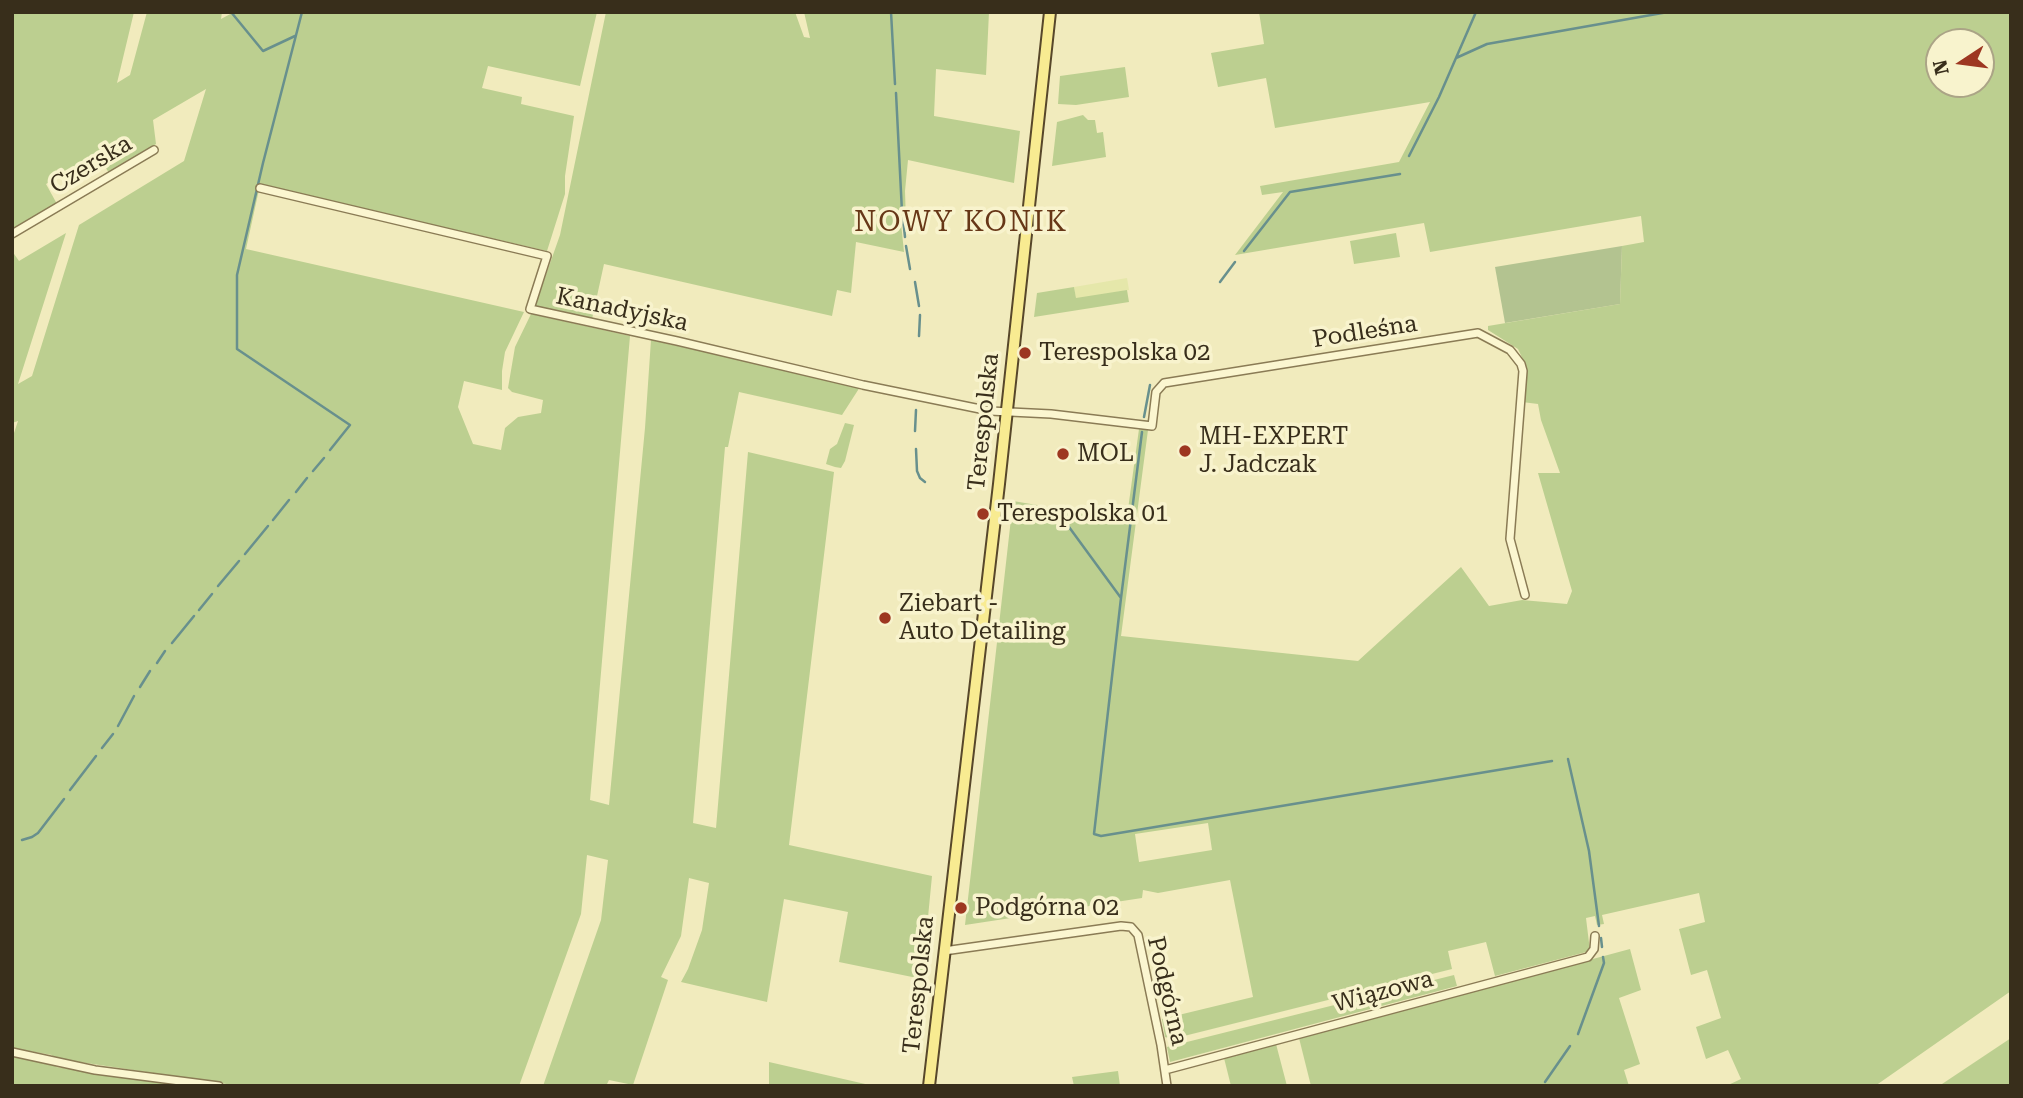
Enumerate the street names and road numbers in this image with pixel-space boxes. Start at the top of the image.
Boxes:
street label: Czerska [45,129,137,201]
street label: Kanadyjska [553,282,691,338]
street label: Podleśna [1311,310,1419,354]
street label: Terespolska [962,352,1006,492]
street label: Terespolska [897,915,941,1055]
street label: Podgórna [1140,934,1194,1048]
street label: Wiązowa [1330,965,1436,1019]

